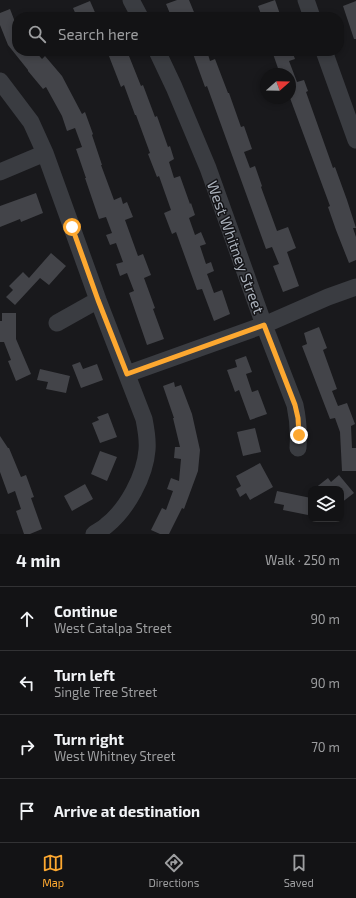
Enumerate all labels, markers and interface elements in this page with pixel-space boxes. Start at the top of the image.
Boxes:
search box [12,12,344,56]
icon: search [26,23,48,45]
text: Search here [58,25,139,43]
north arrow [260,68,296,104]
street label: West Whitney Street [204,178,269,316]
route start [63,218,81,236]
route end [290,426,308,444]
map controls [308,486,344,522]
button: layers [308,486,344,522]
text: 4 min [16,550,60,570]
text: Walk · 250 m [265,552,340,568]
text: Continue [54,602,117,620]
icon: ahead [16,608,38,630]
text: 90 m [310,611,340,627]
text: West Catalpa Street [54,620,172,636]
text: Turn left [54,666,115,684]
icon: left [16,672,38,694]
text: 90 m [310,675,340,691]
text: Single Tree Street [54,684,157,700]
text: Turn right [54,730,124,748]
icon: right [16,736,38,758]
text: 70 m [311,739,340,755]
text: West Whitney Street [54,748,176,764]
icon: arrive [16,800,38,822]
text: Arrive at destination [54,802,200,820]
tab: Map [42,852,64,889]
tab: Directions [149,852,199,889]
tab: Saved [284,852,314,889]

